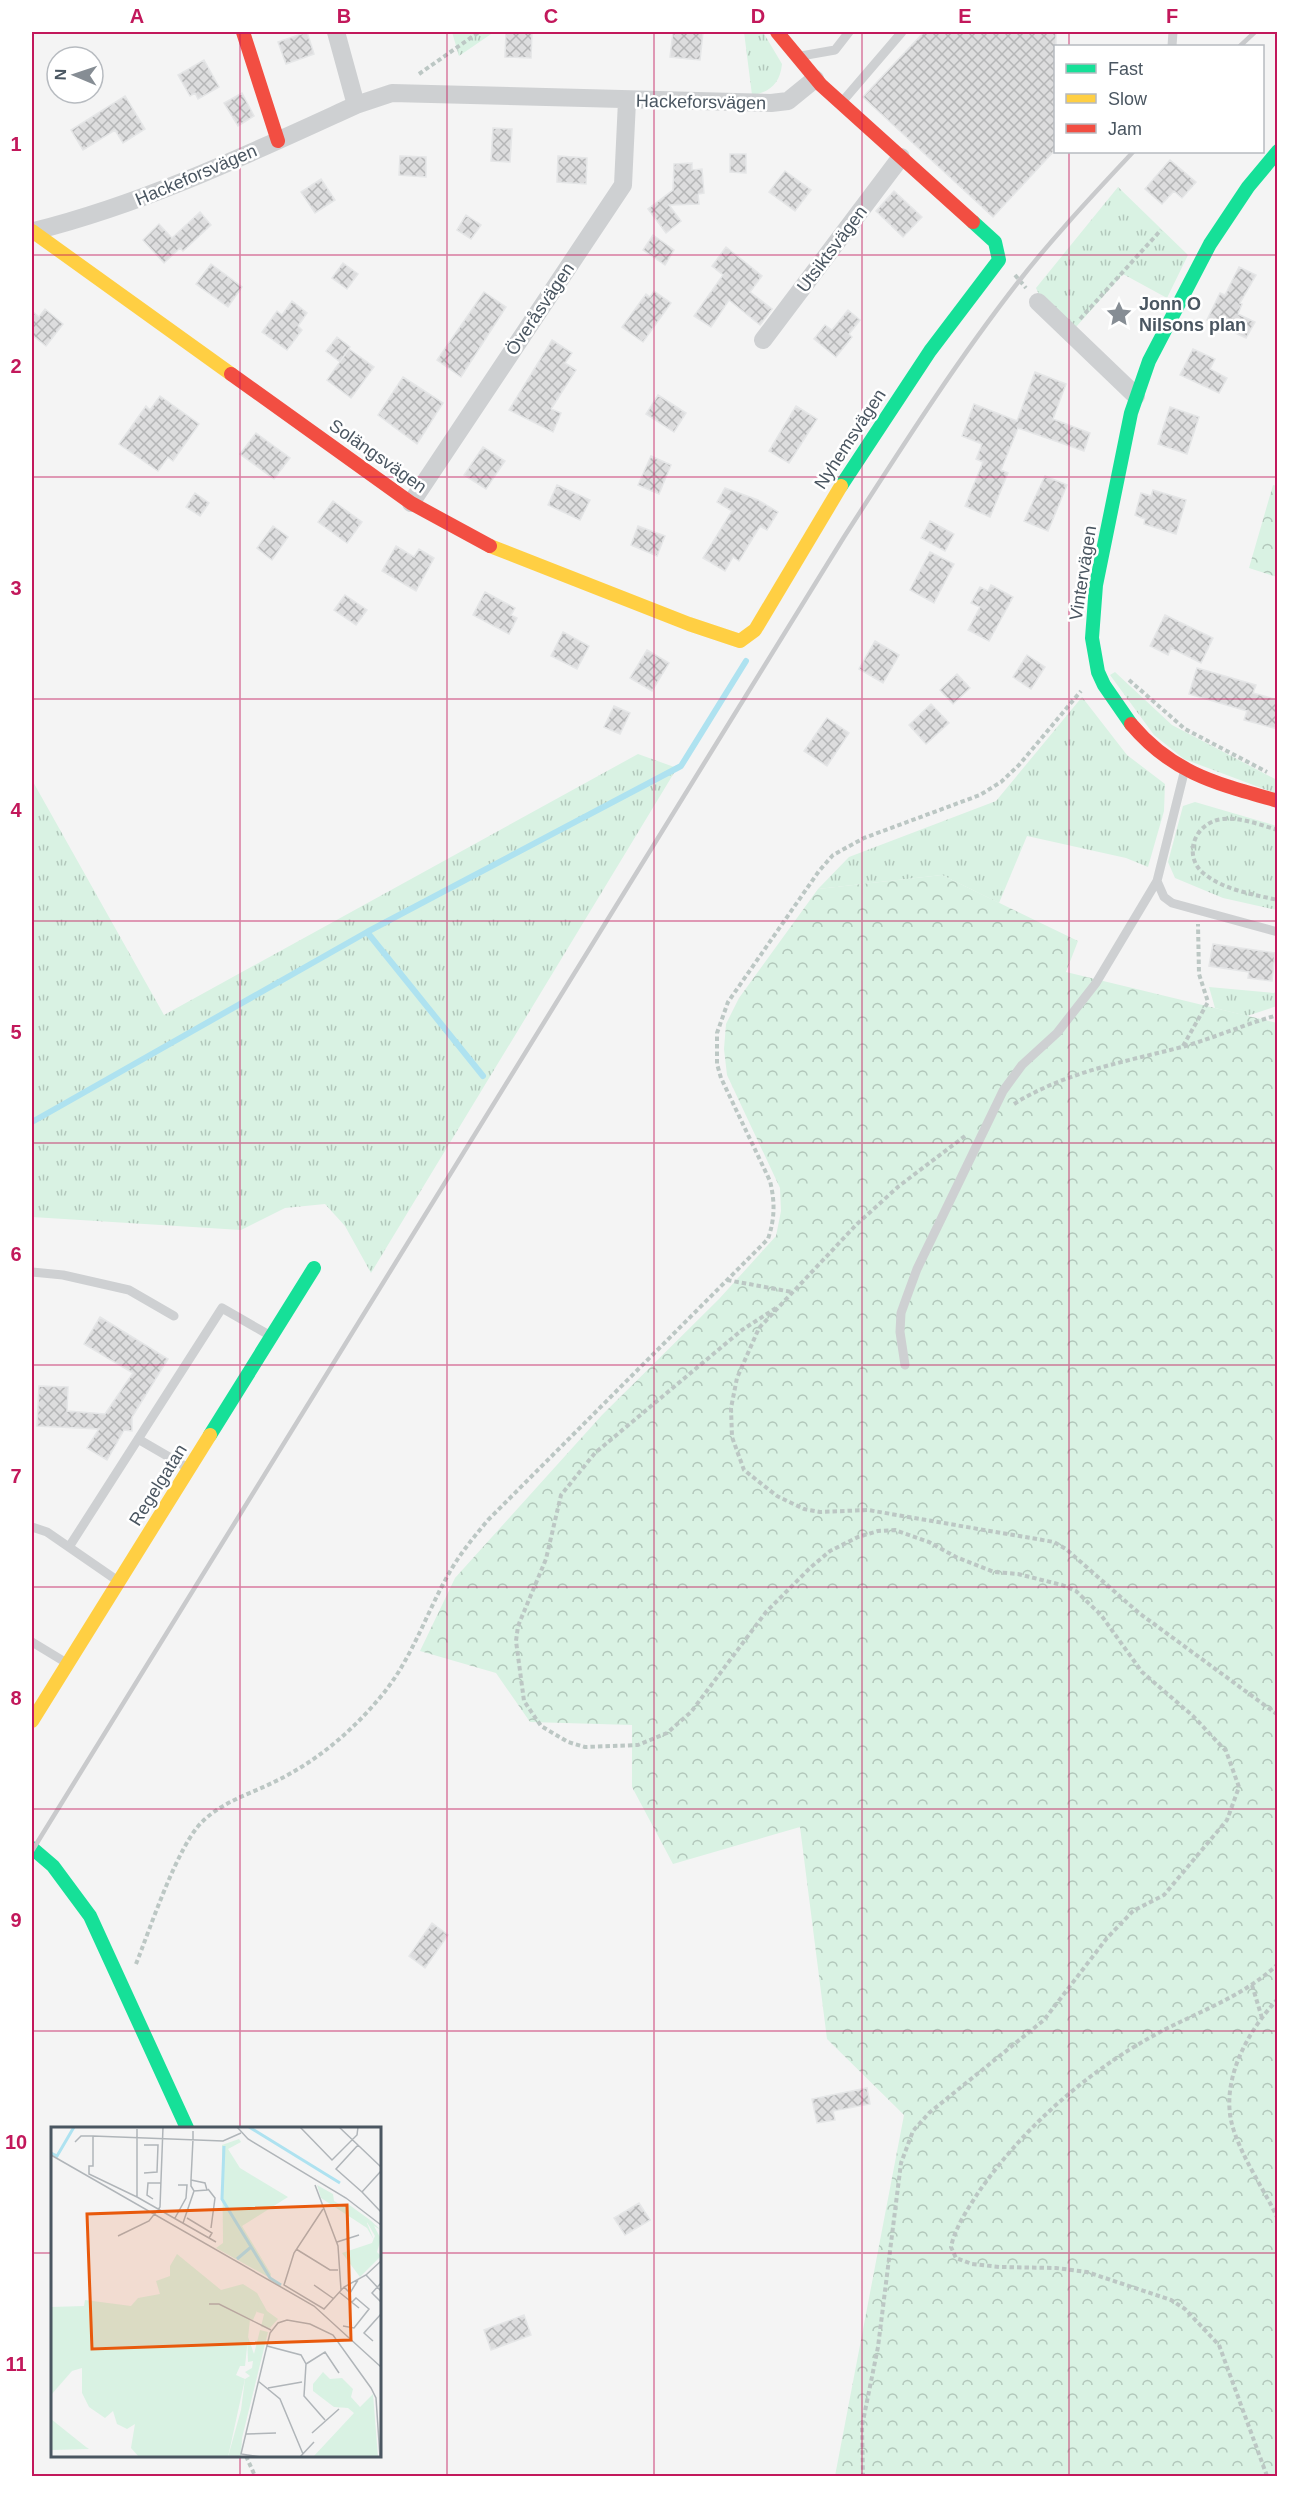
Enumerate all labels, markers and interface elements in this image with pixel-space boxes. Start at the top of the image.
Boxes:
text: A [130,5,144,27]
text: B [337,5,351,27]
text: C [544,5,558,27]
text: D [751,5,765,27]
text: E [958,5,972,27]
text: F [1166,5,1178,27]
north arrow [45,45,105,105]
legend [1054,45,1264,153]
text: Fast [1108,59,1143,79]
text: N [52,68,69,81]
text: Slow [1108,89,1148,109]
street label: Hackeforsvägen [636,91,766,113]
text: Jam [1108,119,1142,139]
text: 1 [10,133,22,155]
street label: Hackeforsvägen [132,140,260,210]
street label: Utsiktsvägen [793,202,871,296]
street label: Överåsvägen [502,259,578,359]
place label: Jonn O Nilsons plan [1139,294,1246,335]
place icon: Jonn O Nilsons plan [1104,299,1134,329]
text: 2 [10,355,22,377]
street label: Nyhemsvägen [810,385,890,493]
street label: Solängsvägen [326,415,430,497]
street label: Vintervägen [1066,524,1100,622]
text: 3 [10,577,22,599]
text: 4 [10,799,22,821]
text: 5 [10,1021,22,1043]
text: 6 [10,1243,22,1265]
street label: Regelgatan [125,1441,191,1529]
text: 7 [10,1465,22,1487]
text: 8 [10,1687,22,1709]
text: 9 [10,1909,22,1931]
inset map [51,2127,381,2457]
text: 10 [5,2131,27,2153]
text: 11 [5,2353,27,2375]

